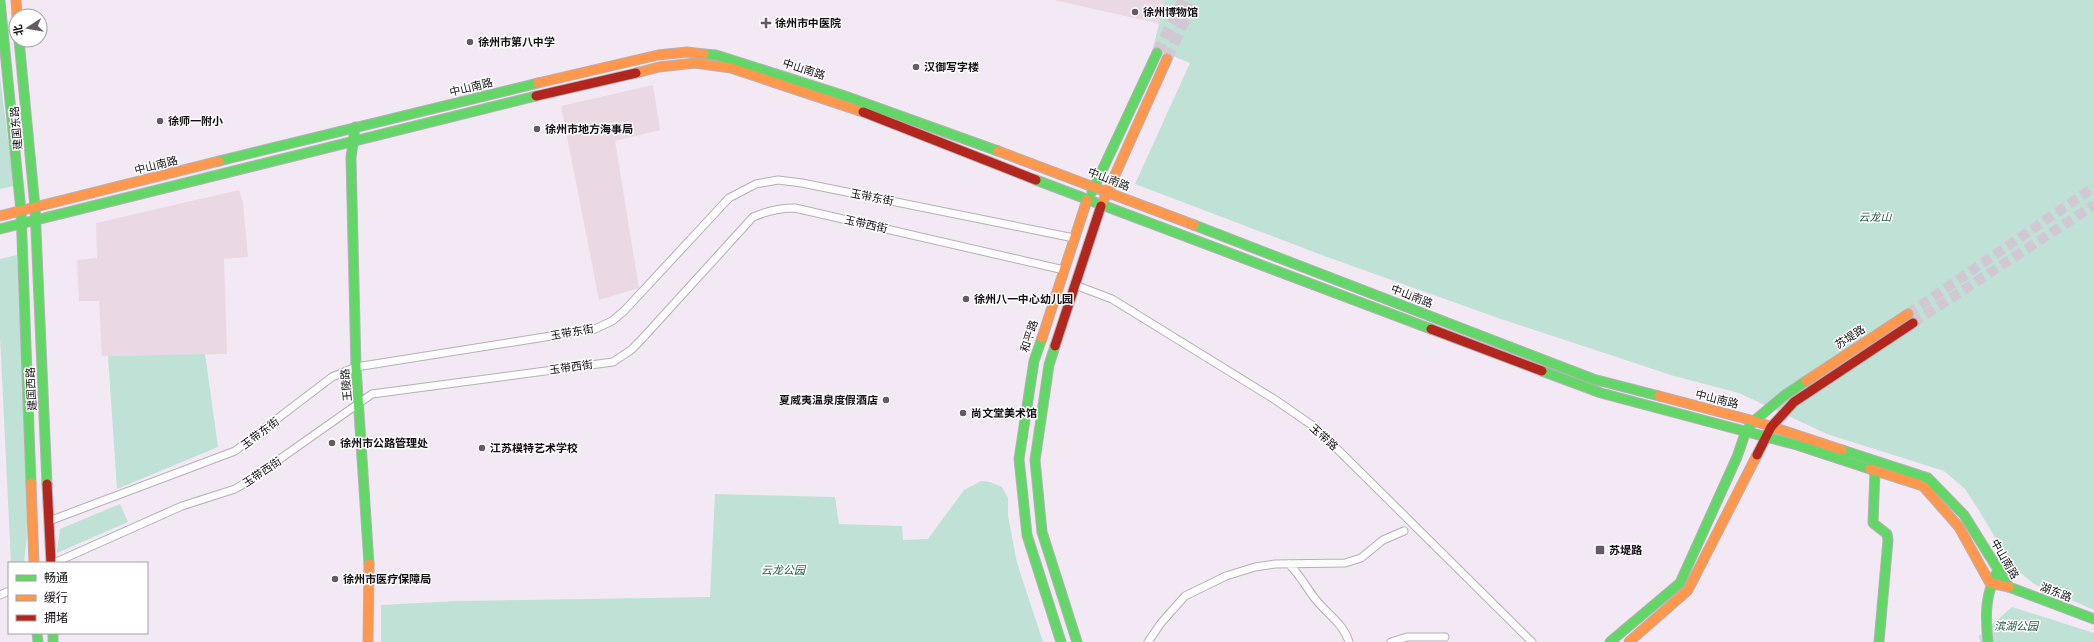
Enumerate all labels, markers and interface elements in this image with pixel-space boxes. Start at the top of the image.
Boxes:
place label: 徐州博物馆 [1143,5,1198,19]
marker: 徐州博物馆 [1130,7,1140,17]
north arrow [8,8,48,48]
place label: 徐州市中医院 [775,16,841,30]
marker: 徐州市中医院 [760,17,772,29]
text: 北 [10,23,26,37]
place label: 徐州市第八中学 [478,35,555,49]
marker: 徐州市第八中学 [465,37,475,47]
street label: 中山南路 [781,56,827,82]
place label: 汉御写字楼 [924,60,979,74]
marker: 汉御写字楼 [911,62,921,72]
street label: 中山南路 [448,75,494,99]
street label: 建国东路 [7,105,25,151]
place label: 徐师一附小 [168,114,223,128]
marker: 徐师一附小 [155,116,165,126]
place label: 徐州市地方海事局 [545,122,633,136]
marker: 徐州市地方海事局 [532,124,542,134]
street label: 中山南路 [133,153,179,177]
street label: 中山南路 [1086,165,1132,193]
street label: 玉带东街 [849,186,895,208]
park label: 云龙山 [1859,210,1892,224]
street label: 玉带西街 [843,212,889,236]
street label: 中山南路 [1389,282,1435,310]
place label: 徐州八一中心幼儿园 [974,292,1073,306]
marker: 徐州八一中心幼儿园 [961,294,971,304]
street label: 和平路 [1017,318,1041,354]
street label: 玉带东街 [549,321,595,343]
street label: 苏堤路 [1832,322,1868,352]
street label: 玉带西街 [548,357,594,377]
street label: 建国西路 [23,367,39,411]
street label: 王陵路 [338,368,354,402]
street label: 中山南路 [1694,387,1740,411]
place label: 夏威夷温泉度假酒店 [779,393,878,407]
marker: 夏威夷温泉度假酒店 [881,395,891,405]
place label: 尚文堂美术馆 [971,406,1037,420]
marker: 尚文堂美术馆 [958,408,968,418]
street label: 玉带东街 [238,414,282,452]
street label: 玉带路 [1307,421,1341,453]
place label: 徐州市公路管理处 [340,436,428,450]
marker: 徐州市公路管理处 [327,438,337,448]
place label: 江苏模特艺术学校 [490,441,578,455]
marker: 江苏模特艺术学校 [477,443,487,453]
street label: 玉带西街 [240,454,284,490]
street label: 中山南路 [1988,536,2022,582]
place label: 苏堤路 [1609,543,1643,557]
marker: 苏堤路 [1594,544,1606,556]
legend [8,562,148,634]
park label: 云龙公园 [761,563,807,577]
text: 畅通 [44,570,68,585]
place label: 徐州市医疗保障局 [343,572,431,586]
marker: 徐州市医疗保障局 [330,574,340,584]
street label: 湖东路 [2038,580,2074,604]
text: 缓行 [44,590,68,605]
text: 拥堵 [44,610,68,625]
park label: 滨湖公园 [1994,619,2040,633]

